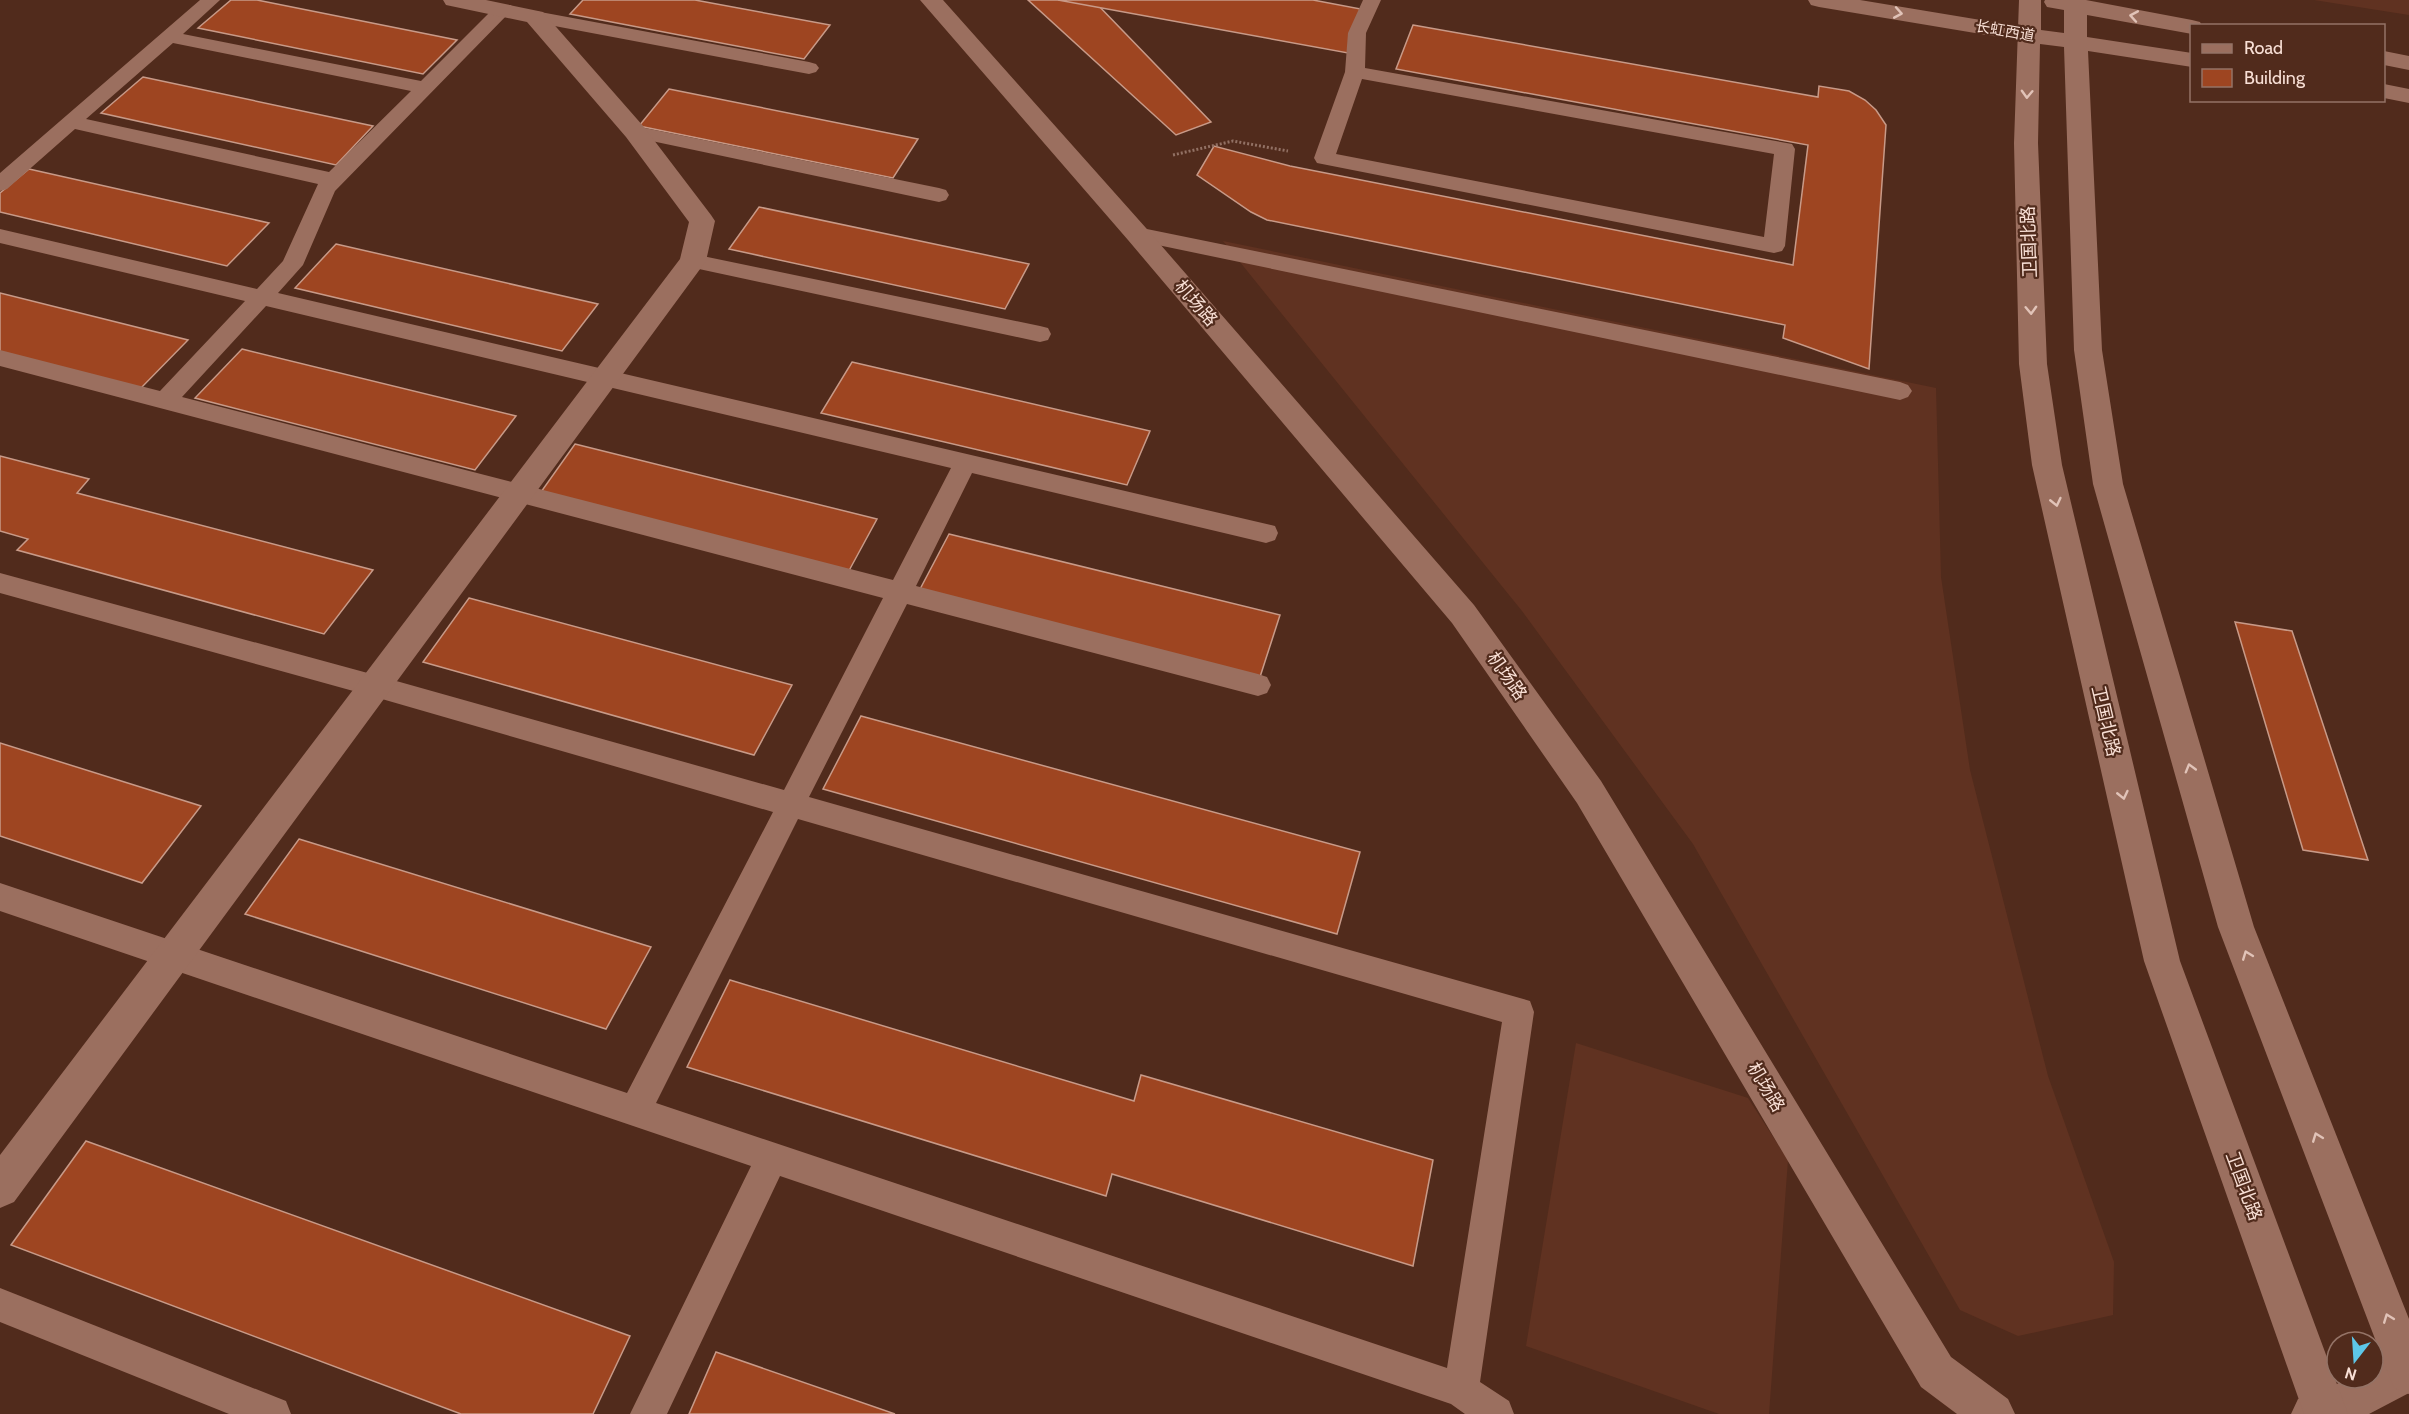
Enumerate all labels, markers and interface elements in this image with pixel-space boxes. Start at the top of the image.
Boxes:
one-way arrow [1892,6,1902,19]
one-way arrow [2129,10,2139,23]
street label: 长虹西道 [1974,17,2036,45]
legend [2190,24,2385,102]
text: Road [2244,37,2283,59]
text: Building [2244,67,2306,89]
one-way arrow [2021,89,2033,98]
street label: 卫国北路 [2017,206,2041,278]
street label: 机场路 [1170,275,1222,331]
one-way arrow [2025,305,2037,314]
one-way arrow [2048,497,2061,507]
street label: 机场路 [1483,648,1531,704]
street label: 卫国北路 [2087,683,2125,759]
one-way arrow [2185,763,2198,773]
one-way arrow [2116,790,2129,800]
one-way arrow [2242,950,2254,961]
street label: 机场路 [1743,1058,1789,1116]
one-way arrow [2312,1132,2325,1142]
street label: 卫国北路 [2221,1148,2267,1224]
one-way arrow [2382,1314,2395,1324]
north arrow [2325,1330,2385,1390]
text: N [2343,1363,2359,1385]

